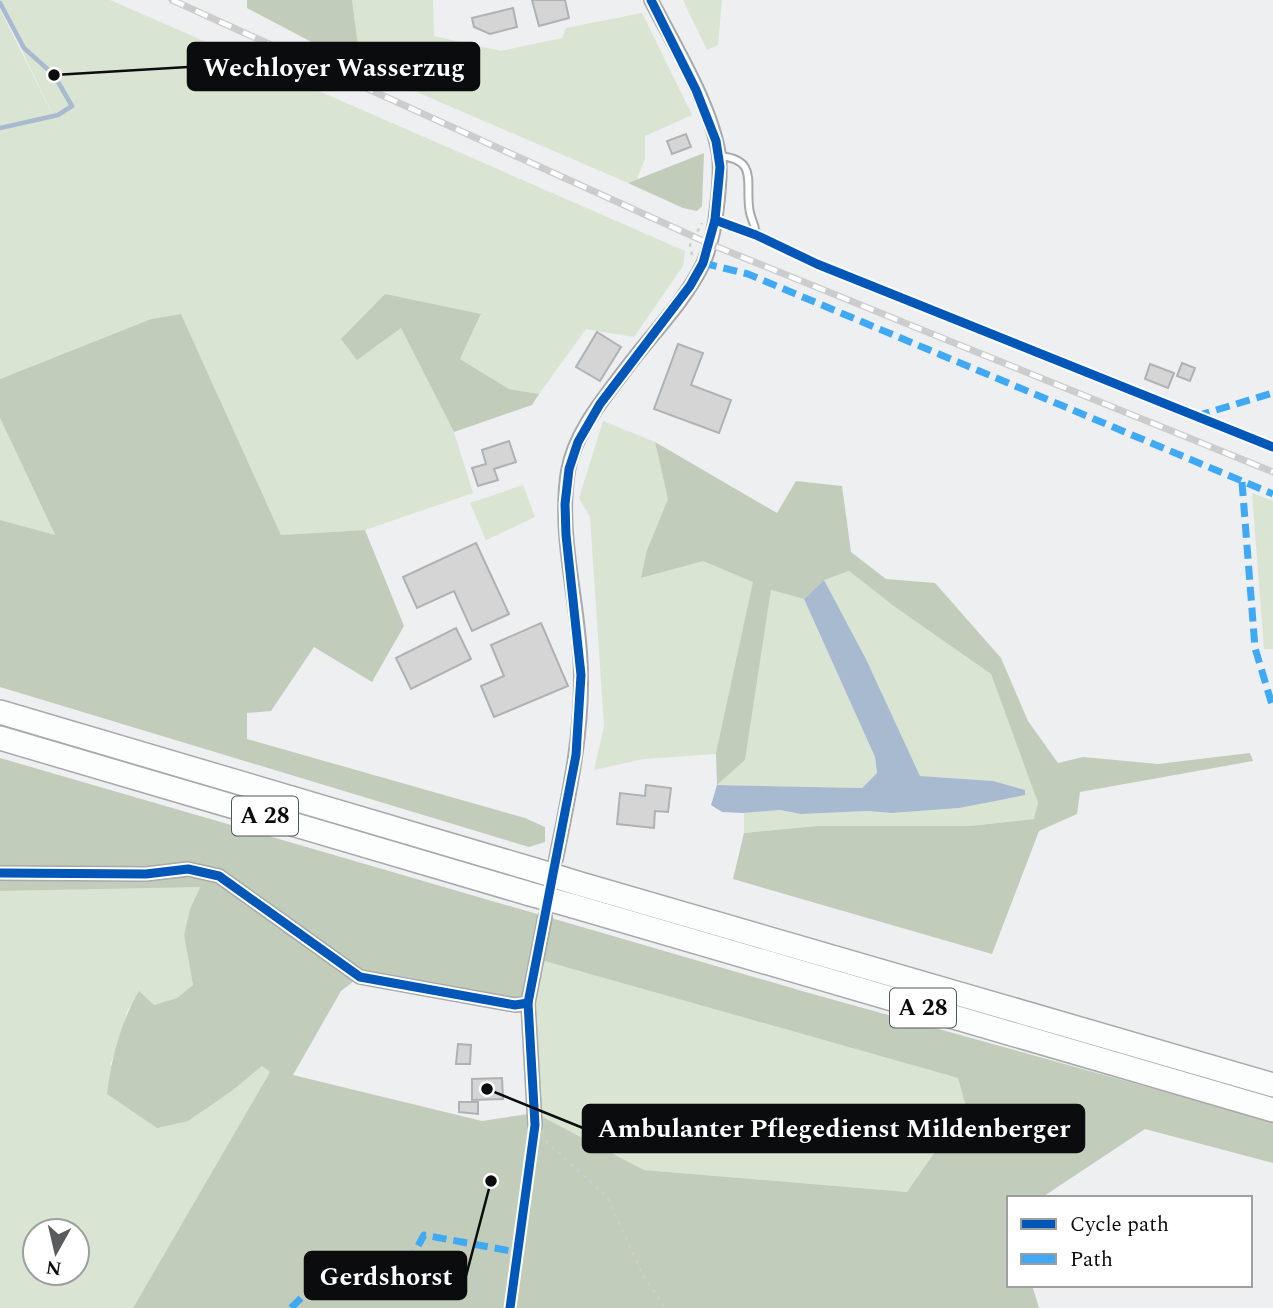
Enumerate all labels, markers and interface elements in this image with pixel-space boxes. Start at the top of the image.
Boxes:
callout: Wechloyer Wasserzug [188,43,479,90]
text: Wechloyer Wasserzug [203,48,465,88]
road number: A 28 [232,796,298,836]
road number: A 28 [890,988,956,1028]
callout: Ambulanter Pflegedienst Mildenberger [583,1105,1084,1152]
text: Ambulanter Pflegedienst Mildenberger [598,1109,1071,1149]
legend [1007,1196,1252,1287]
text: Cycle path [1070,1209,1169,1241]
north arrow [21,1217,91,1287]
text: Path [1070,1244,1113,1276]
text: N [44,1252,64,1283]
callout: Gerdshorst [305,1252,466,1299]
text: Gerdshorst [319,1257,453,1297]

